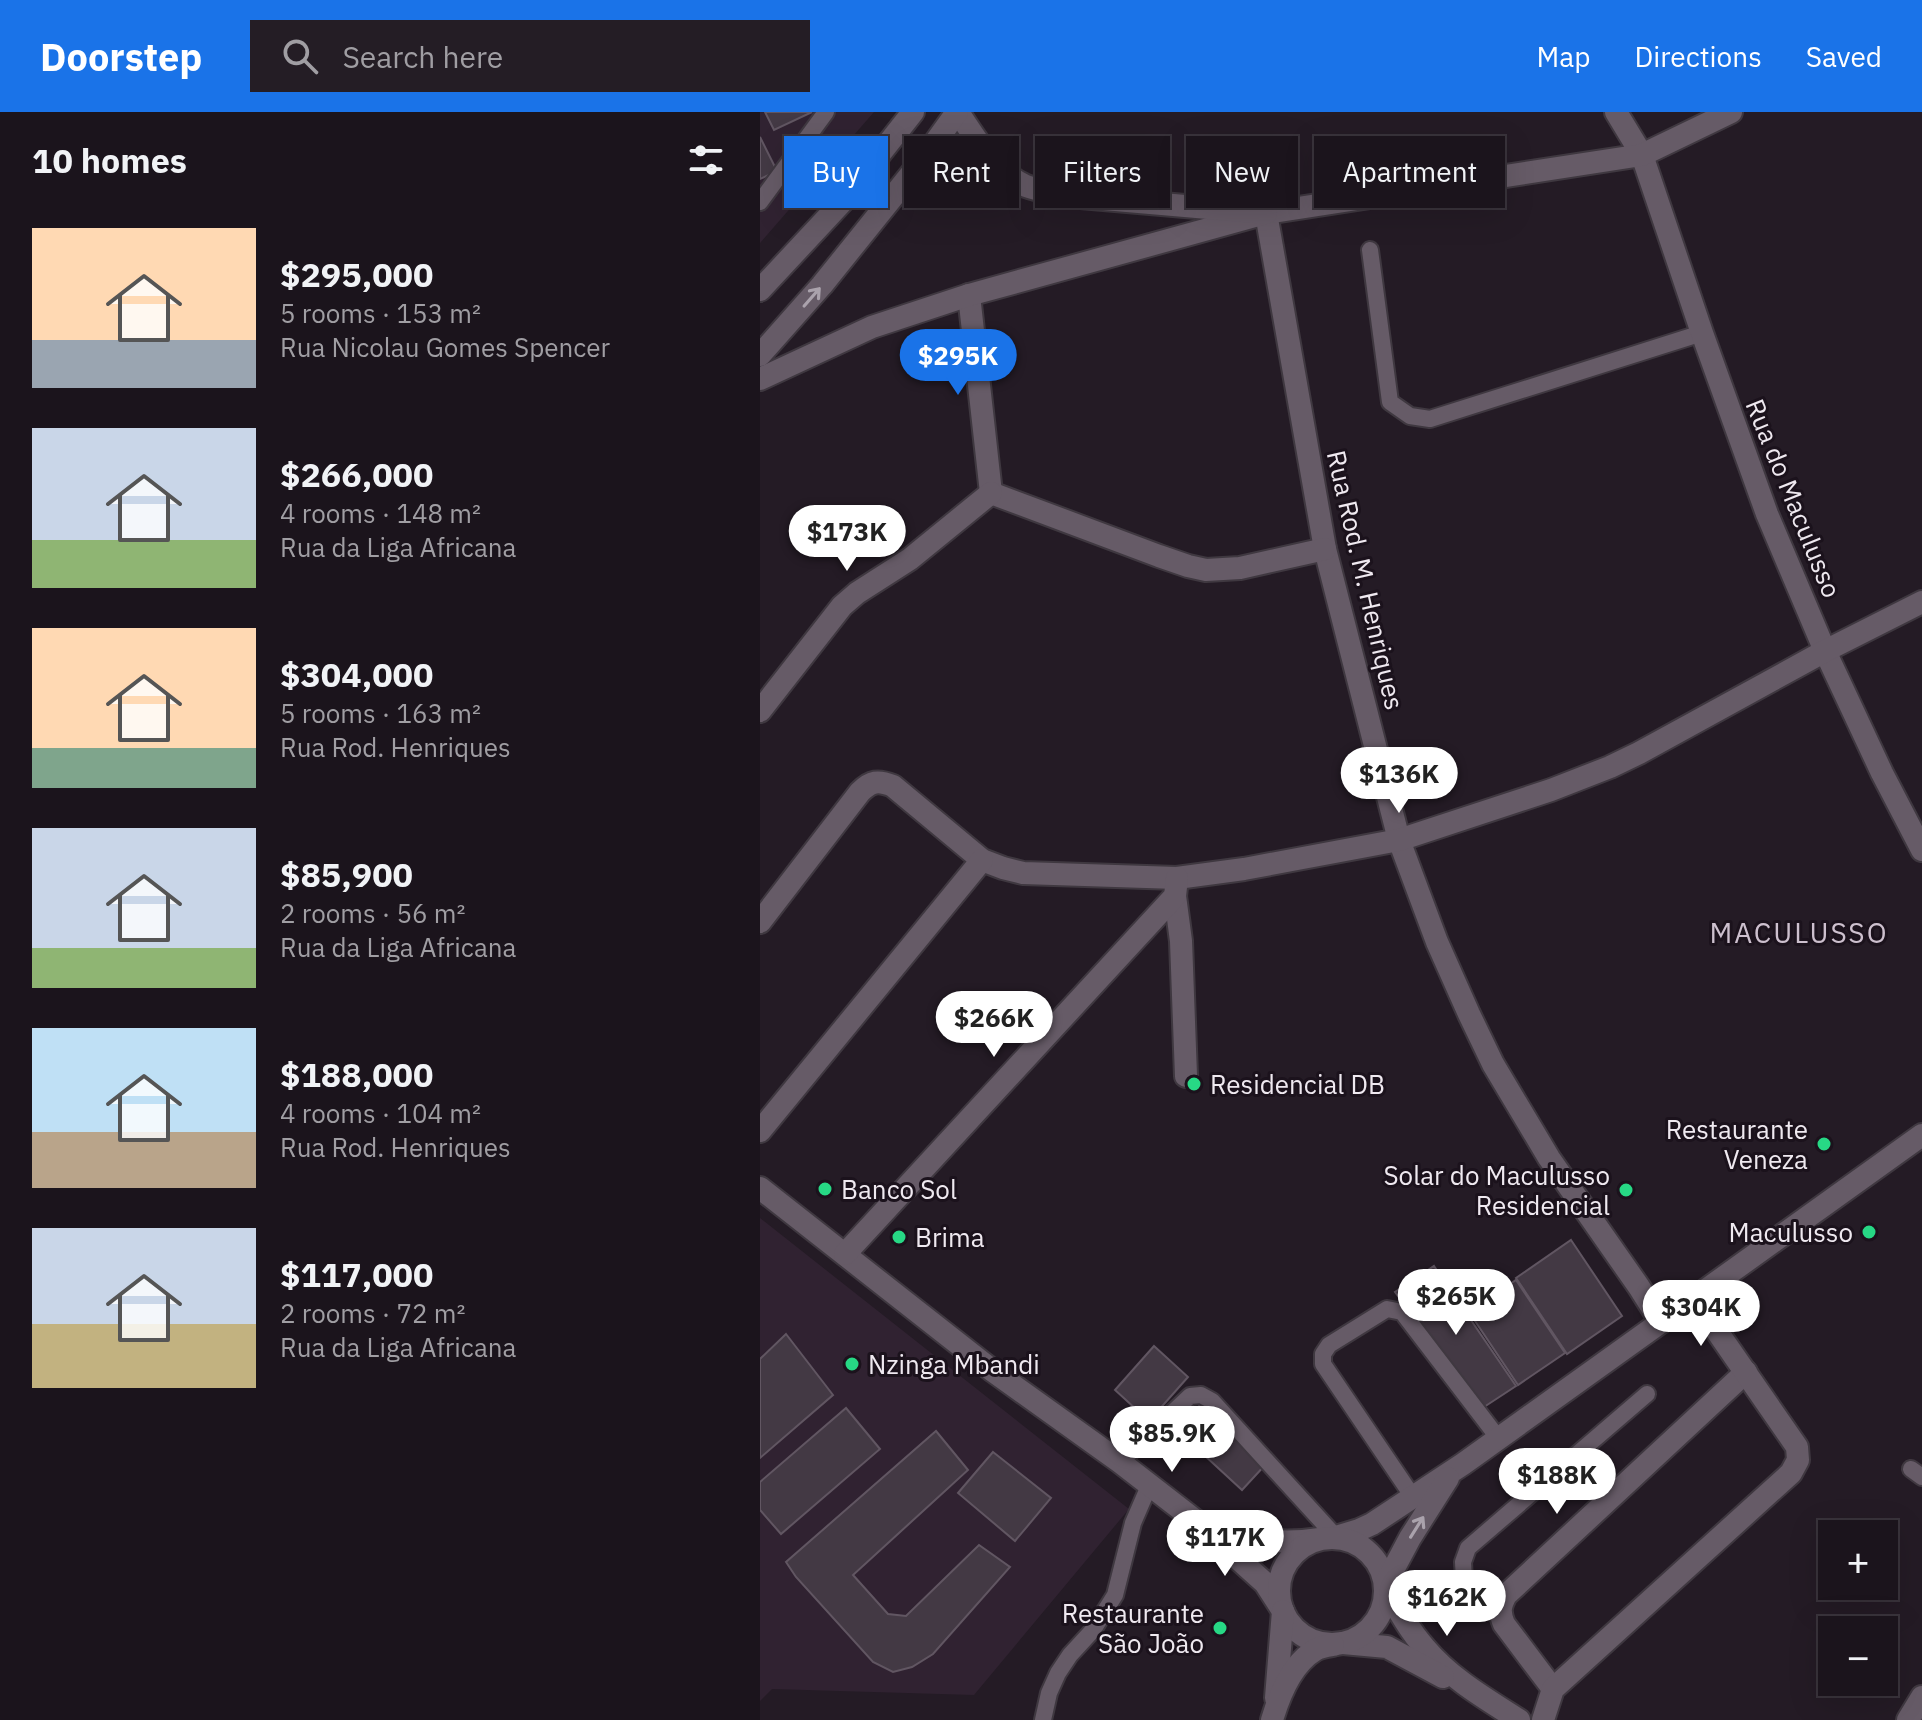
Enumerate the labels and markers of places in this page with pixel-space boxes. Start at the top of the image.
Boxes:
pin: $295K [902,329,1014,397]
pin: $173K [791,505,903,573]
pin: $136K [1343,747,1455,815]
pin: $266K [938,991,1050,1059]
place label: Residencial DB [1210,1067,1385,1101]
marker: Residencial DB [1185,1075,1203,1093]
place label: Restaurante Veneza [1666,1112,1808,1176]
marker: Restaurante Veneza [1815,1135,1833,1153]
place label: Solar do Maculusso Residencial [1384,1158,1610,1222]
place label: Banco Sol [841,1172,957,1206]
marker: Banco Sol [816,1180,834,1198]
marker: Solar do Maculusso Residencial [1617,1181,1635,1199]
place label: Maculusso [1729,1215,1853,1249]
place label: Brima [915,1220,985,1254]
marker: Maculusso [1860,1223,1878,1241]
marker: Brima [890,1228,908,1246]
pin: $265K [1400,1269,1512,1337]
pin: $304K [1645,1280,1757,1348]
place label: Nzinga Mbandi [868,1347,1040,1381]
marker: Nzinga Mbandi [843,1355,861,1373]
pin: $85.9K [1107,1406,1237,1474]
pin: $188K [1501,1448,1613,1516]
pin: $117K [1169,1510,1281,1578]
pin: $162K [1391,1570,1503,1638]
place label: Restaurante São João [1062,1596,1204,1660]
marker: Restaurante São João [1211,1619,1229,1637]

